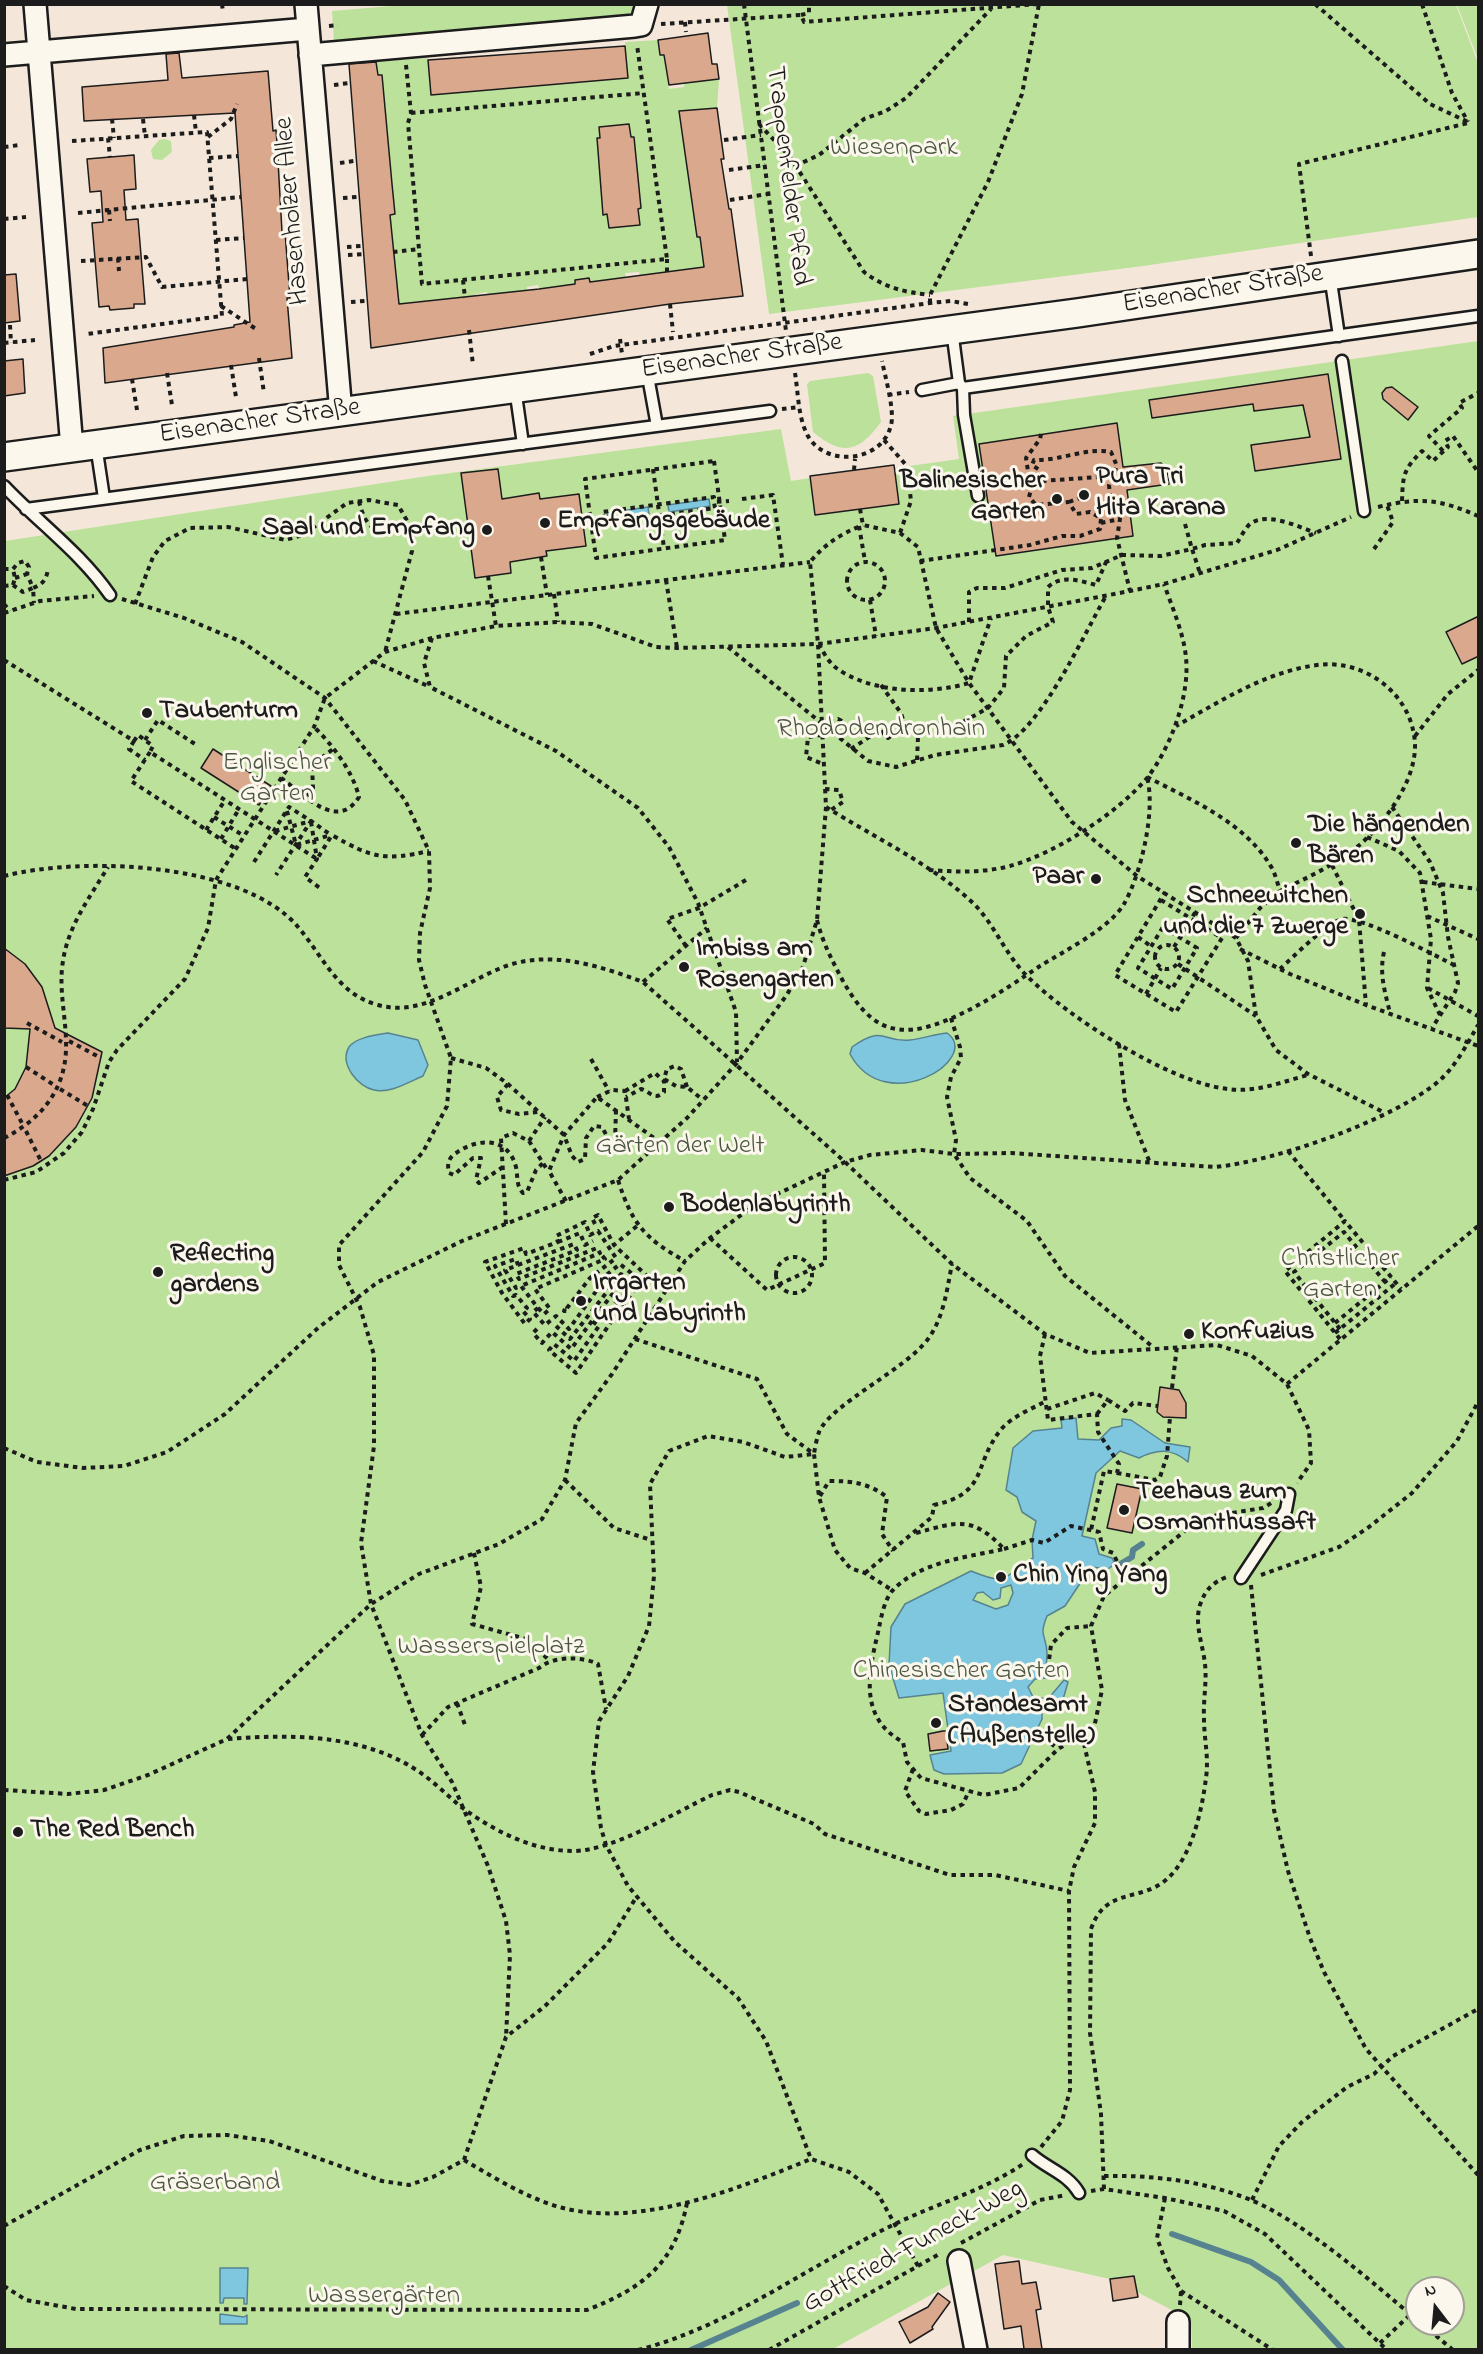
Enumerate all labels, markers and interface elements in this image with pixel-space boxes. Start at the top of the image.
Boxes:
street label: Trappenfelder Pfad [756,64,816,288]
street label: Hasenholzer Allee [270,116,318,306]
park label: Wiesenpark [830,134,958,166]
street label: Eisenacher Straße [1120,259,1326,323]
street label: Eisenacher Straße [639,328,845,388]
street label: Eisenacher Straße [157,393,363,453]
place label: Pura Tri Hita Karana [1096,463,1225,526]
place label: Balinesischer Garten [900,467,1045,530]
marker: Pura Tri Hita Karana [1077,488,1091,502]
marker: Balinesischer Garten [1050,492,1064,506]
place label: Empfangsgebäude [557,507,770,539]
place label: Saal und Empfang [262,514,475,546]
marker: Empfangsgebäude [538,516,552,530]
marker: Saal und Empfang [480,523,494,537]
place label: Taubenturm [159,697,298,729]
marker: Taubenturm [140,706,154,720]
park label: Rhododendronhain [777,715,985,747]
park label: Englischer Garten [222,749,332,812]
place label: Die hängenden Bären [1308,811,1469,874]
marker: Die hängenden Bären [1289,836,1303,850]
place label: Paar [1032,863,1084,895]
marker: Paar [1089,872,1103,886]
place label: Schneewitchen und die 7 Zwerge [1163,882,1348,945]
marker: Schneewitchen und die 7 Zwerge [1353,907,1367,921]
place label: Imbiss am Rosengarten [696,935,834,998]
marker: Imbiss am Rosengarten [677,960,691,974]
park label: Gärten der Welt [595,1132,765,1164]
place label: Bodenlabyrinth [681,1191,851,1223]
marker: Bodenlabyrinth [662,1200,676,1214]
place label: Reflecting gardens [170,1240,274,1303]
park label: Christlicher Garten [1281,1245,1399,1308]
marker: Reflecting gardens [151,1265,165,1279]
place label: Irrgarten und Labyrinth [593,1269,746,1332]
marker: Irrgarten und Labyrinth [574,1294,588,1308]
place label: Konfuzius [1201,1318,1315,1350]
marker: Konfuzius [1182,1327,1196,1341]
place label: Teehaus zum Osmanthussaft [1136,1478,1316,1541]
marker: Teehaus zum Osmanthussaft [1117,1503,1131,1517]
place label: Chin Ying Yang [1013,1561,1167,1593]
marker: Chin Ying Yang [994,1570,1008,1584]
park label: Wasserspielplatz [398,1633,584,1665]
park label: Chinesischer Garten [853,1657,1069,1689]
place label: Standesamt (Außenstelle) [948,1691,1095,1754]
marker: Standesamt (Außenstelle) [929,1716,943,1730]
place label: The Red Bench [30,1816,194,1848]
marker: The Red Bench [11,1825,25,1839]
park label: Gräserband [150,2169,280,2201]
street label: Gottfried-Funeck-Weg [798,2174,1030,2322]
north arrow [1405,2276,1465,2336]
text: N [1422,2278,1439,2304]
park label: Wassergärten [308,2282,460,2314]

